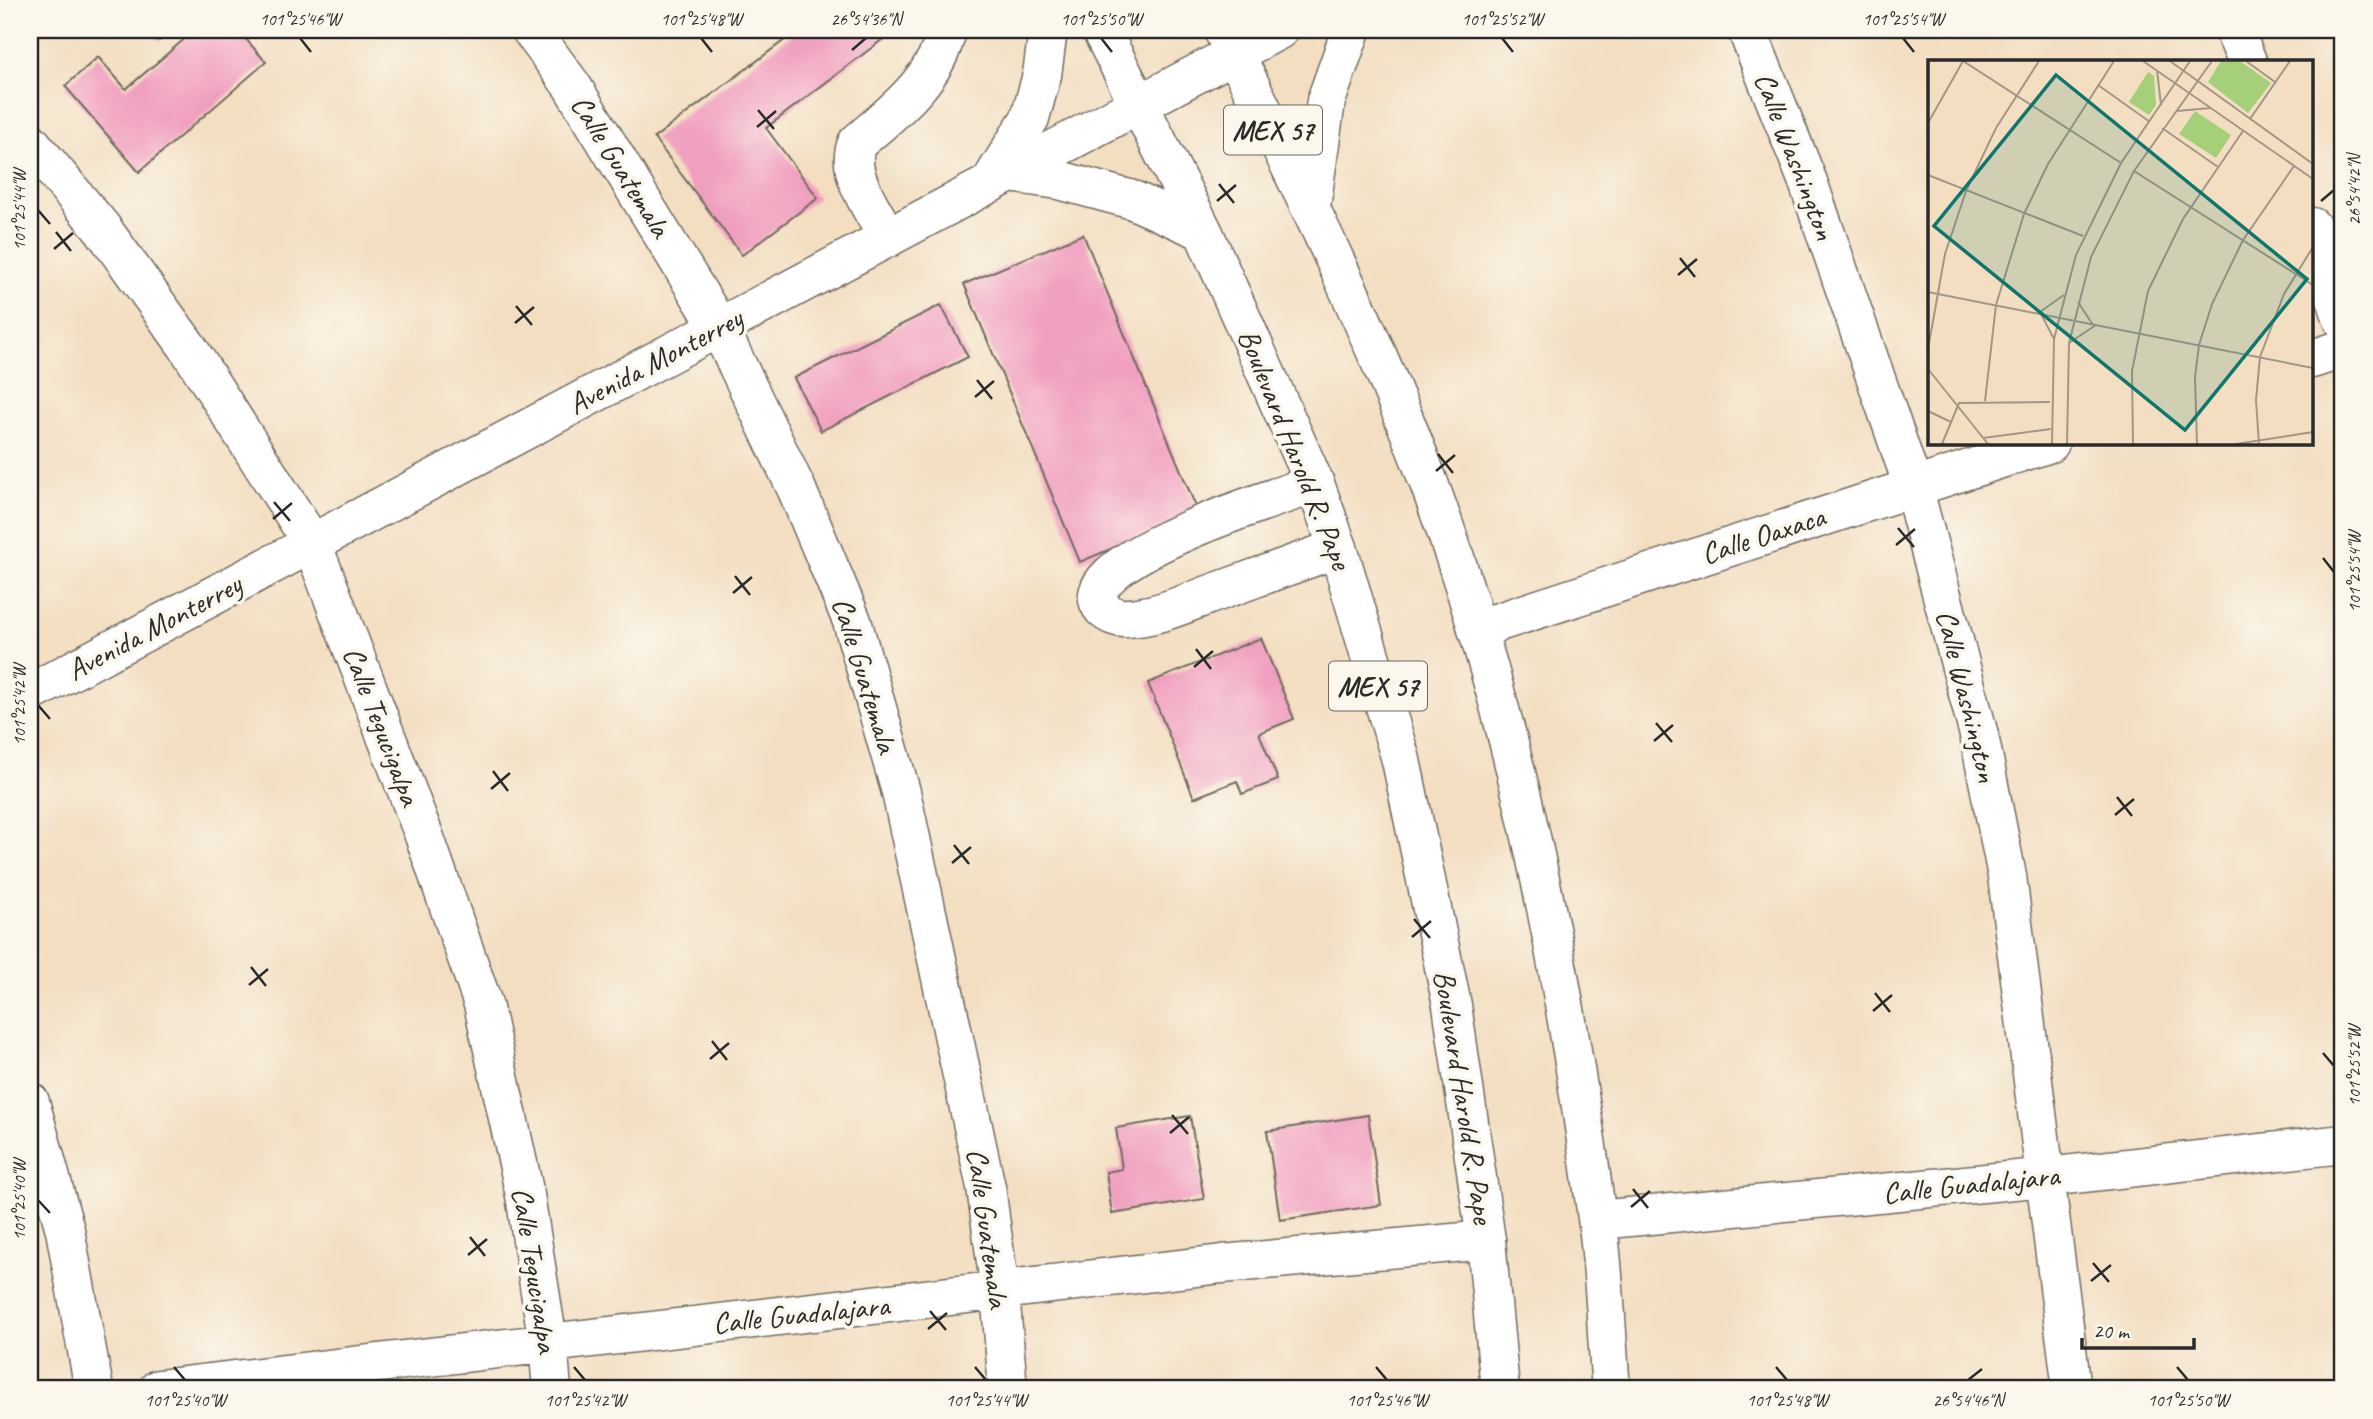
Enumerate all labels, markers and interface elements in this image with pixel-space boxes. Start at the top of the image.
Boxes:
text: 101°25'46"W [259,8,344,30]
text: 101°25'48"W [660,8,745,30]
text: 26°54'36"N [831,8,905,30]
text: 101°25'50"W [1060,8,1145,30]
text: 101°25'52"W [1461,8,1546,30]
text: 101°25'54"W [1862,8,1947,30]
inset map [1928,60,2314,444]
street label: Calle Washington [1746,67,1844,246]
street label: Calle Guatemala [562,88,681,246]
road number: MEX 57 [1224,106,1322,154]
text: 26°54'42"N [2343,151,2365,225]
text: 101°25'44"W [8,166,30,251]
street label: Avenida Monterrey [561,298,750,423]
street label: Boulevard Harold R. Pape [1229,323,1361,577]
street label: Calle Oaxaca [1696,497,1831,573]
text: 101°25'54"W [2343,528,2365,613]
street label: Avenida Monterrey [60,564,249,689]
street label: Calle Guatemala [823,593,907,759]
street label: Calle Washington [1927,606,2007,787]
street label: Calle Tegucigalpa [334,641,430,812]
text: 101°25'42"W [8,661,30,746]
road number: MEX 57 [1329,662,1427,710]
street label: Boulevard Harold R. Pape [1425,968,1503,1228]
text: 101°25'52"W [2343,1022,2365,1107]
street label: Calle Guatemala [958,1146,1018,1312]
text: 101°25'40"W [8,1156,30,1241]
street label: Calle Guadalajara [1881,1156,2063,1212]
street label: Calle Tegucigalpa [503,1185,567,1357]
street label: Calle Guadalajara [711,1286,893,1342]
scale bar [2082,1307,2194,1351]
text: 20 m [2093,1318,2131,1344]
text: 101°25'40"W [144,1389,229,1411]
text: 101°25'42"W [544,1389,629,1411]
text: 101°25'44"W [945,1389,1030,1411]
text: 101°25'46"W [1346,1389,1431,1411]
text: 101°25'48"W [1746,1389,1831,1411]
text: 26°54'46"N [1933,1389,2007,1411]
text: 101°25'50"W [2147,1389,2232,1411]

